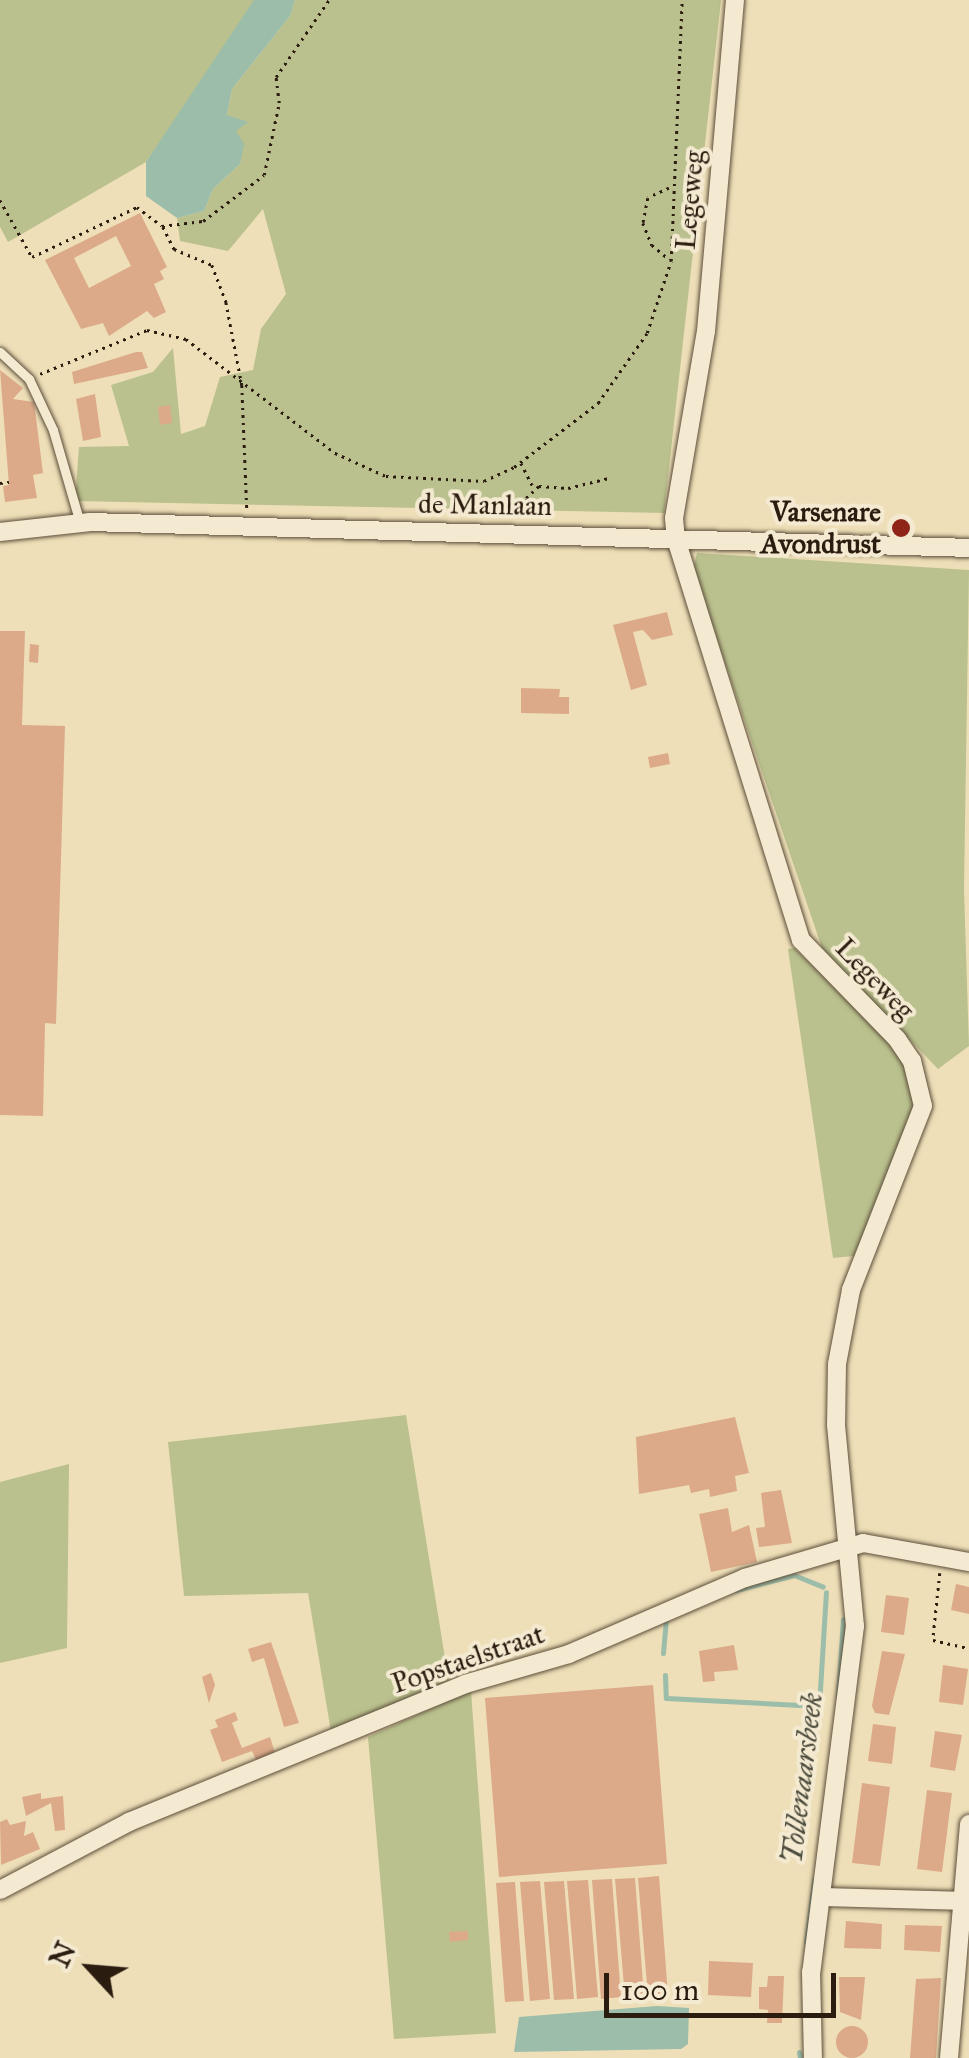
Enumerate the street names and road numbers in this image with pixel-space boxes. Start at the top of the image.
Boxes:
street label: Legeweg [669,149,711,251]
street label: de Manlaan [418,487,552,523]
street label: Legeweg [828,931,922,1027]
street label: Popstaelstraat [387,1617,549,1701]

